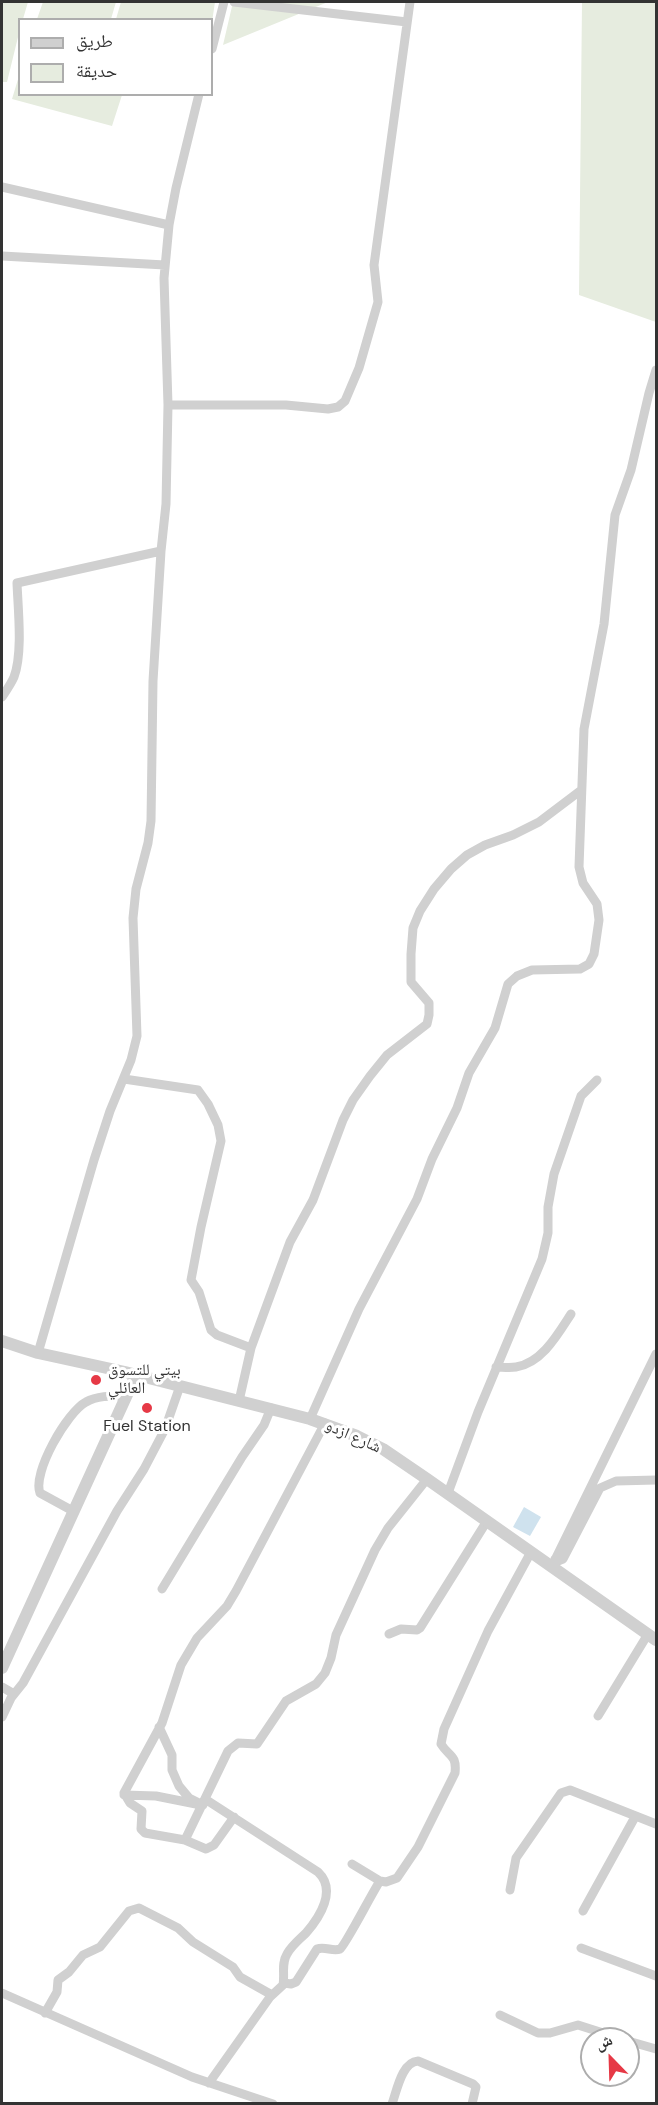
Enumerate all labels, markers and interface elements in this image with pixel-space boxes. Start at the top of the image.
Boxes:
legend [18,18,213,96]
text: طريق [76,29,113,53]
text: حديقة [76,59,117,83]
place label: بيتي للتسوق العائلي [108,1361,181,1399]
marker: بيتي للتسوق العائلي [89,1373,103,1387]
marker: Fuel Station [140,1401,154,1415]
street label: شارع ازدو [322,1416,384,1458]
place label: Fuel Station [103,1417,191,1437]
north arrow [580,2027,640,2087]
text: ش [592,2029,615,2055]

